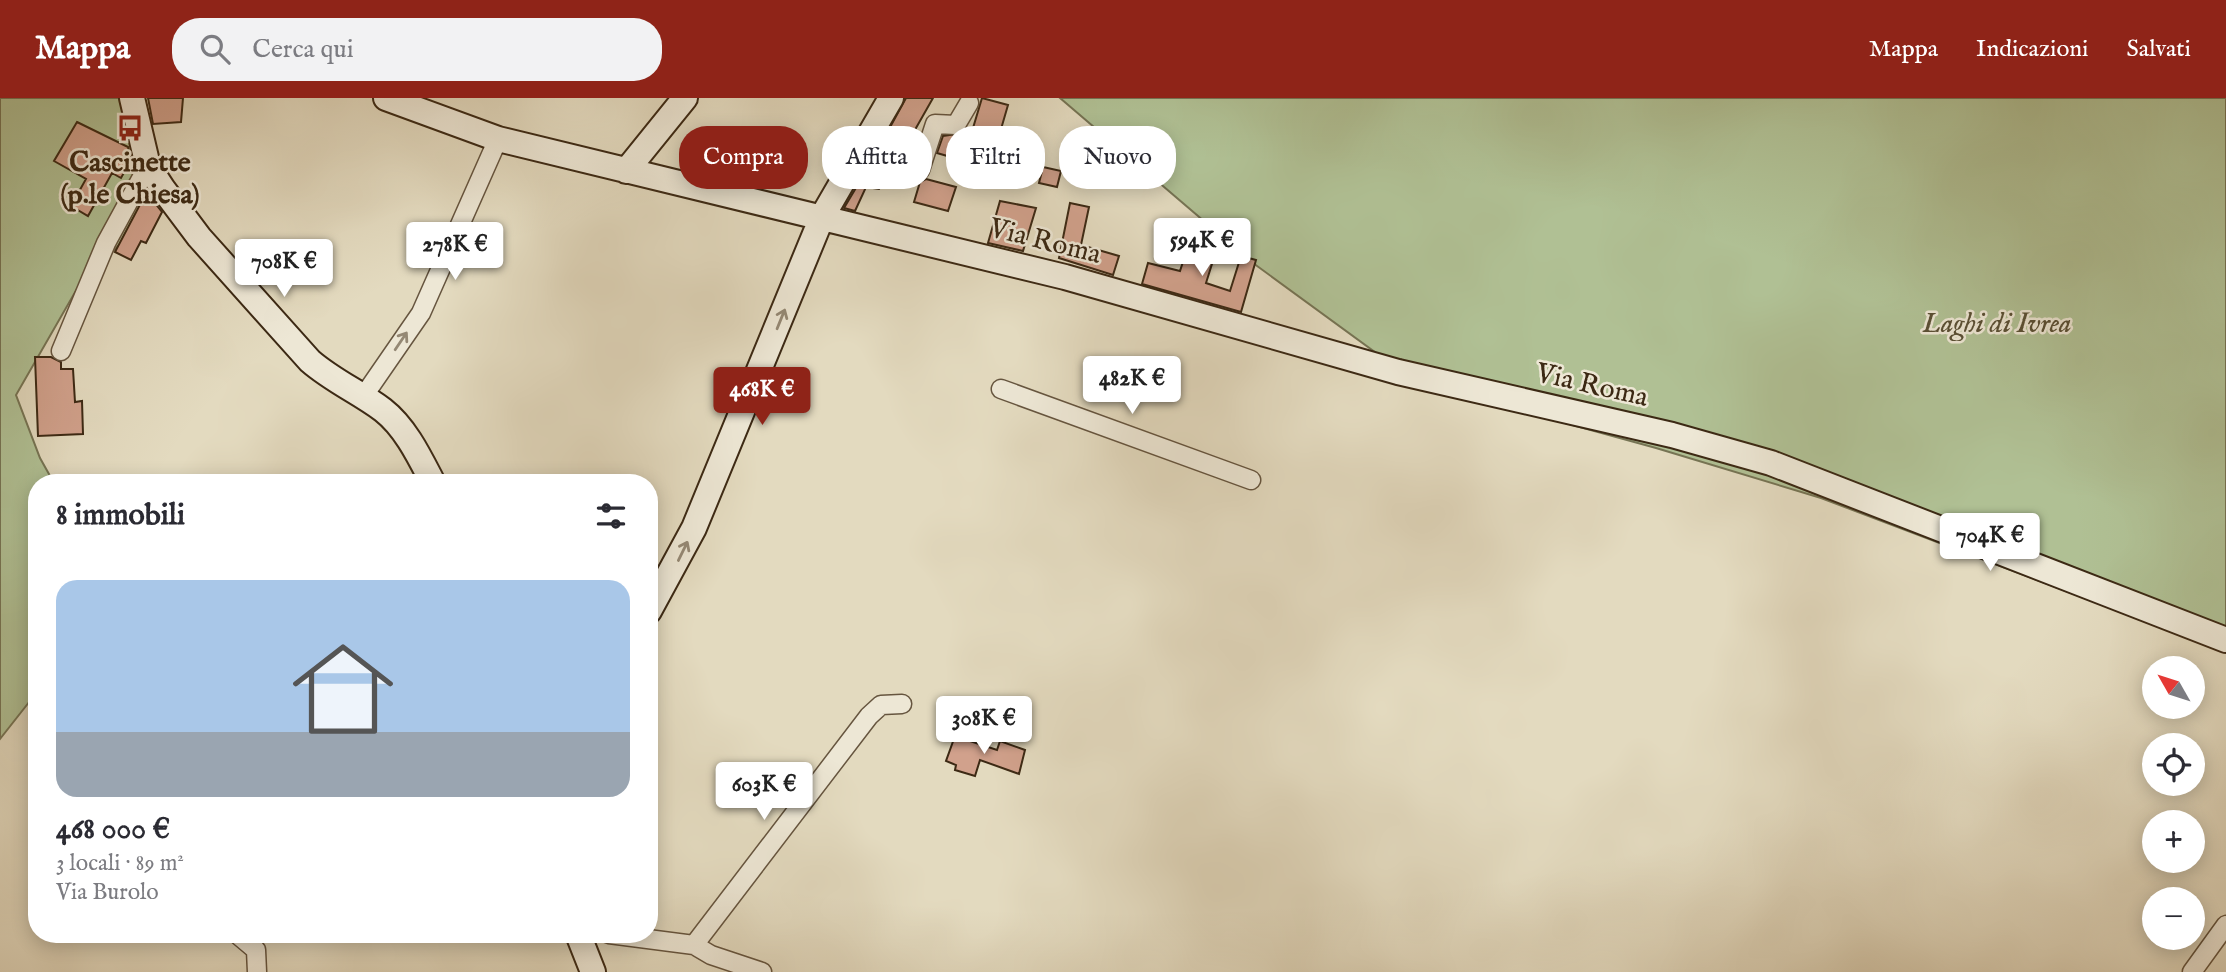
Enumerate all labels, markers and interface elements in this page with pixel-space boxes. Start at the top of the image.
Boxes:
search box [172,18,662,81]
text: Mappa [35,28,130,70]
icon: search [196,30,234,68]
text: Cerca qui [252,33,354,66]
text: Mappa [1869,34,1938,65]
text: Indicazioni [1976,34,2088,65]
text: Salvati [2126,34,2191,65]
bus stop icon: Cascinette (p.le Chiesa) [115,113,145,143]
chip: Compra [679,126,808,189]
chip: Affitta [822,126,932,189]
chip: Filtri [946,126,1045,189]
chip: Nuovo [1059,126,1176,189]
place label: Cascinette (p.le Chiesa) [60,146,200,213]
street label: Via Roma [984,211,1105,273]
pin: 594K € [1145,218,1259,278]
pin: 278K € [398,222,512,282]
text: 594K € [1170,226,1234,255]
text: 278K € [422,230,488,259]
pin: 708K € [227,240,341,299]
text: 708K € [251,247,317,276]
park label: Laghi di Ivrea [1921,307,2072,342]
one-way arrow [775,309,788,331]
one-way arrow [394,332,409,351]
pin: 482K € [1075,356,1189,416]
street label: Via Roma [1532,356,1652,416]
text: 482K € [1099,364,1165,393]
pin: 468K € [705,368,819,427]
text: 468K € [729,375,795,404]
text: 8 immobili [56,497,185,535]
icon: filters [592,497,630,535]
pin: 704K € [1933,514,2047,573]
text: 704K € [1956,521,2024,550]
one-way arrow [676,541,690,562]
icon: home [280,626,406,752]
north arrow [2142,656,2205,719]
map controls [2142,656,2205,950]
pin: 308K € [927,696,1041,756]
text: 308K € [952,704,1016,733]
button: locate [2142,733,2205,796]
pin: 603K € [707,762,821,822]
text: 603K € [732,770,796,799]
button: + [2142,810,2205,873]
text: 468 000 € [56,811,170,849]
text: 3 locali · 89 m² [56,849,184,878]
text: Via Burolo [56,878,159,907]
button: − [2142,887,2205,950]

